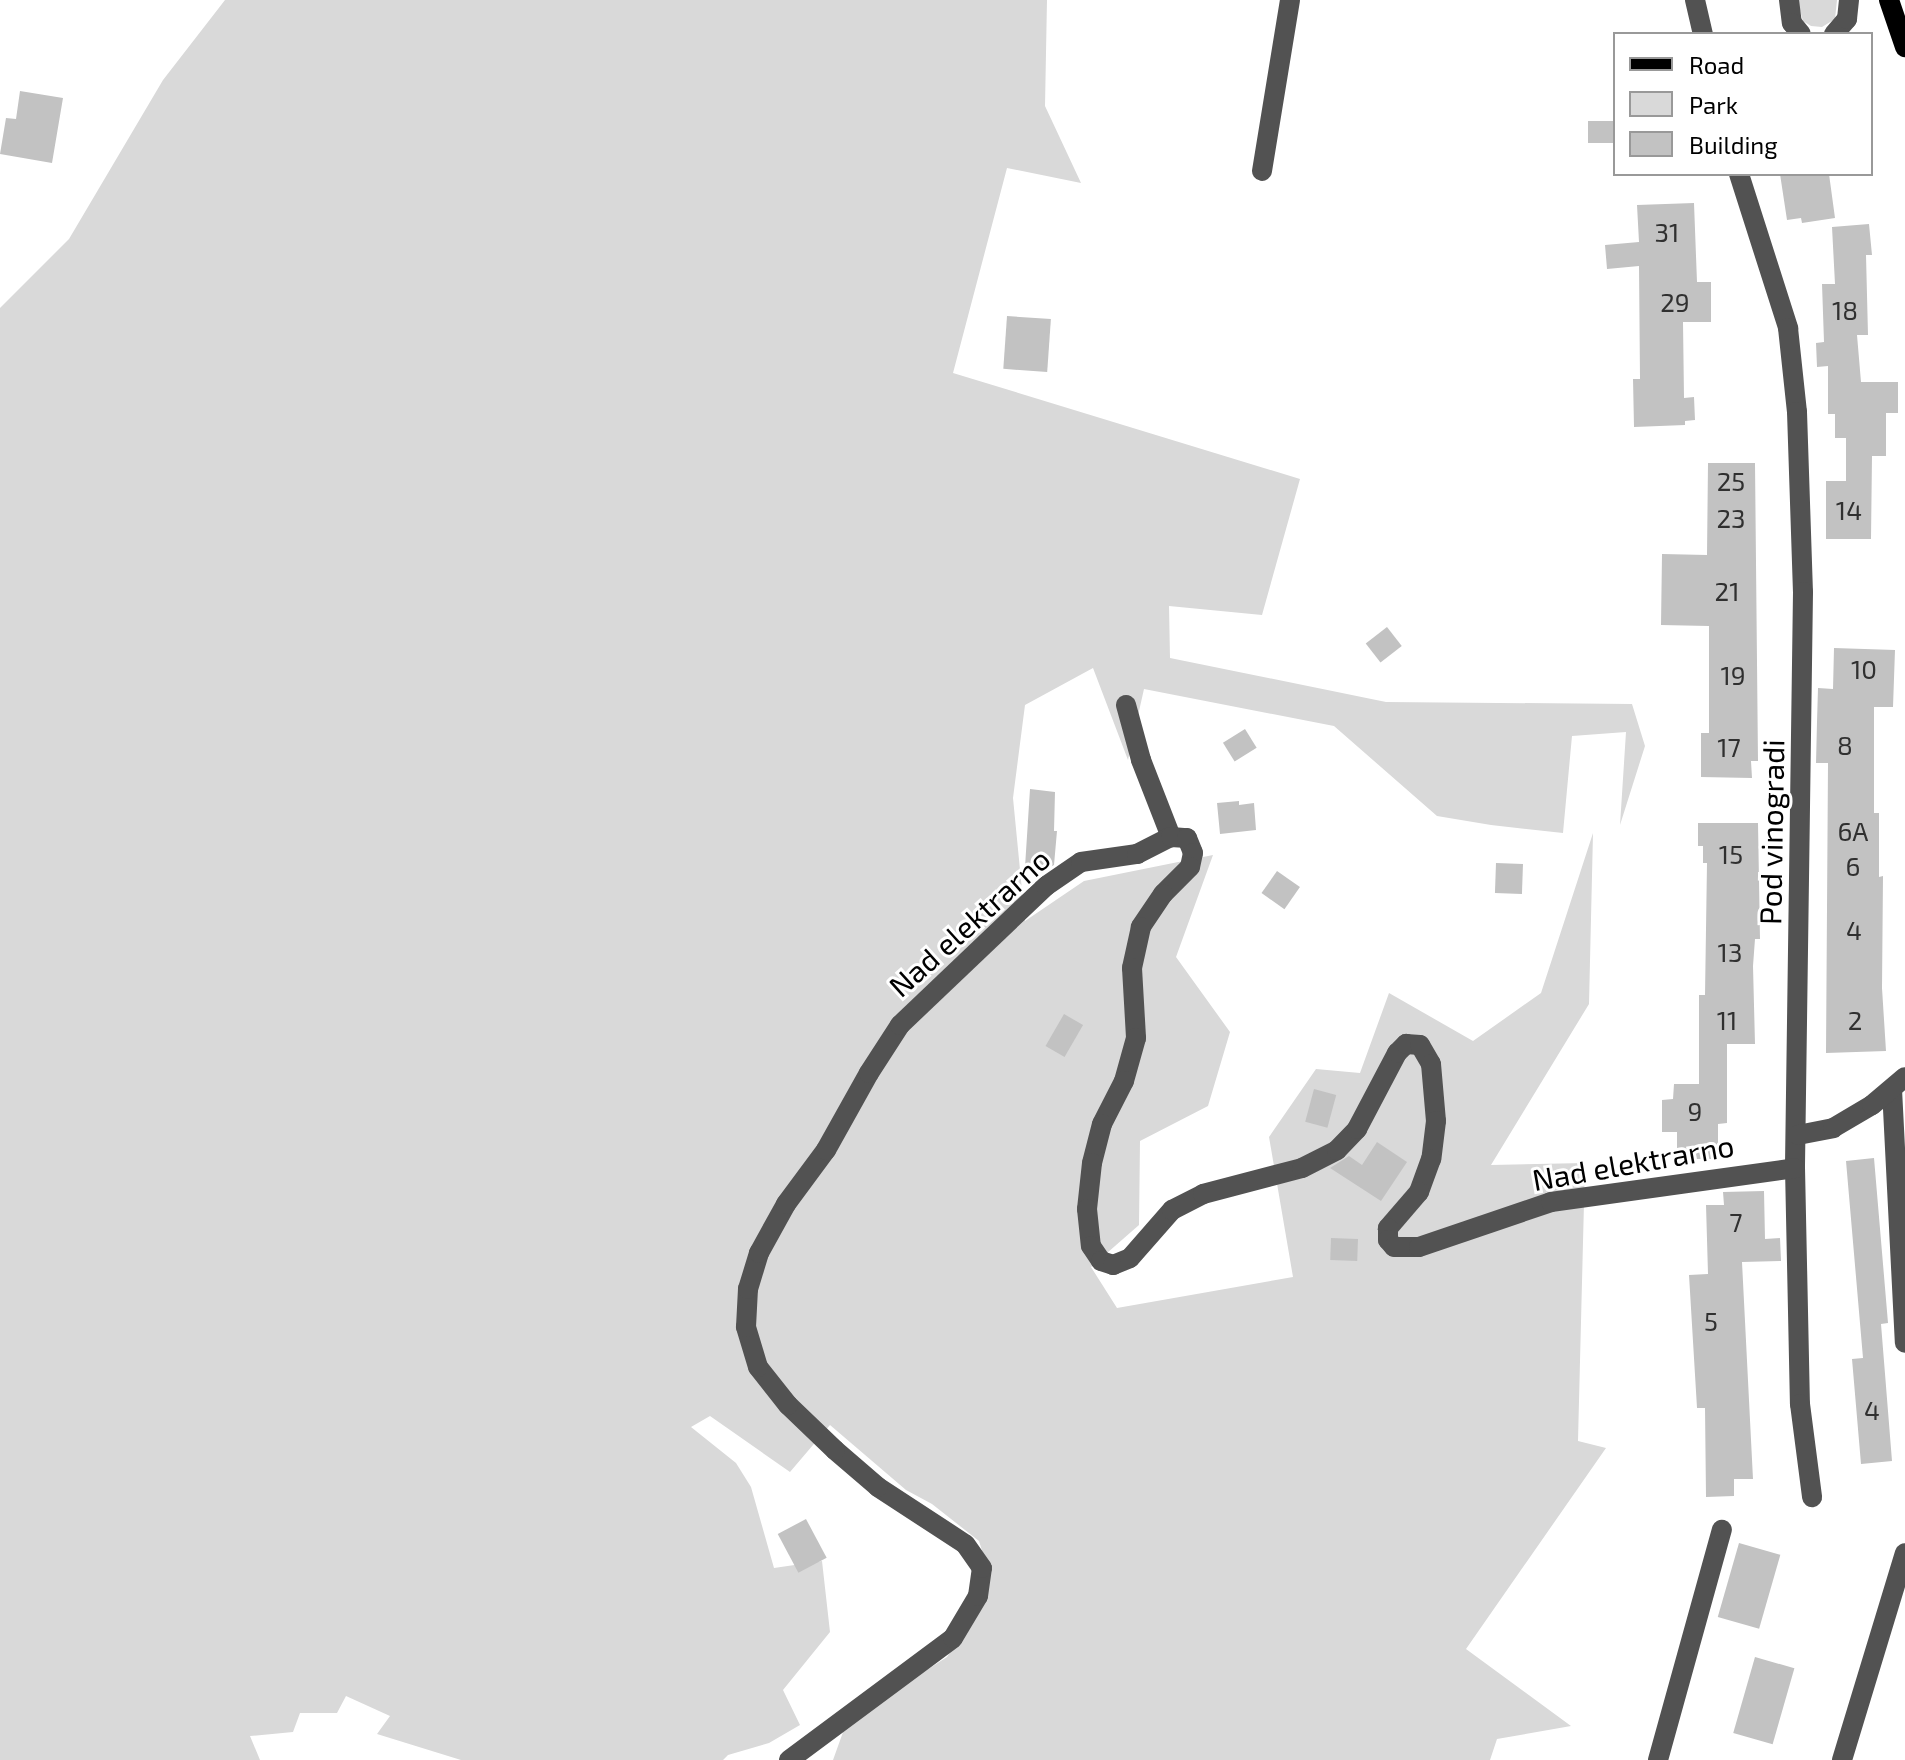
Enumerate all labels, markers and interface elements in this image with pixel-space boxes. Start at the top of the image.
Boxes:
legend [1613,32,1873,176]
text: Road [1689,50,1744,79]
text: Park [1689,90,1738,119]
text: Building [1689,130,1778,159]
house number: 31 [1655,216,1679,248]
house number: 29 [1660,286,1690,318]
house number: 18 [1832,294,1858,326]
house number: 25 [1717,465,1745,497]
house number: 14 [1836,494,1862,526]
house number: 23 [1716,502,1746,534]
house number: 21 [1715,575,1739,607]
house number: 10 [1851,653,1877,685]
house number: 19 [1720,659,1746,691]
house number: 8 [1837,729,1853,761]
house number: 17 [1717,731,1741,763]
street label: Pod vinogradi [1751,739,1791,925]
house number: 6A [1837,815,1869,847]
house number: 15 [1719,838,1743,870]
street label: Nad elektrarno [881,840,1057,1004]
house number: 6 [1846,850,1860,882]
house number: 4 [1846,914,1862,946]
house number: 13 [1718,936,1742,968]
house number: 11 [1717,1004,1737,1036]
house number: 2 [1848,1004,1862,1036]
house number: 9 [1688,1095,1702,1127]
street label: Nad elektrarno [1529,1127,1737,1197]
house number: 7 [1729,1206,1743,1238]
house number: 5 [1704,1305,1718,1337]
house number: 4 [1864,1394,1880,1426]

